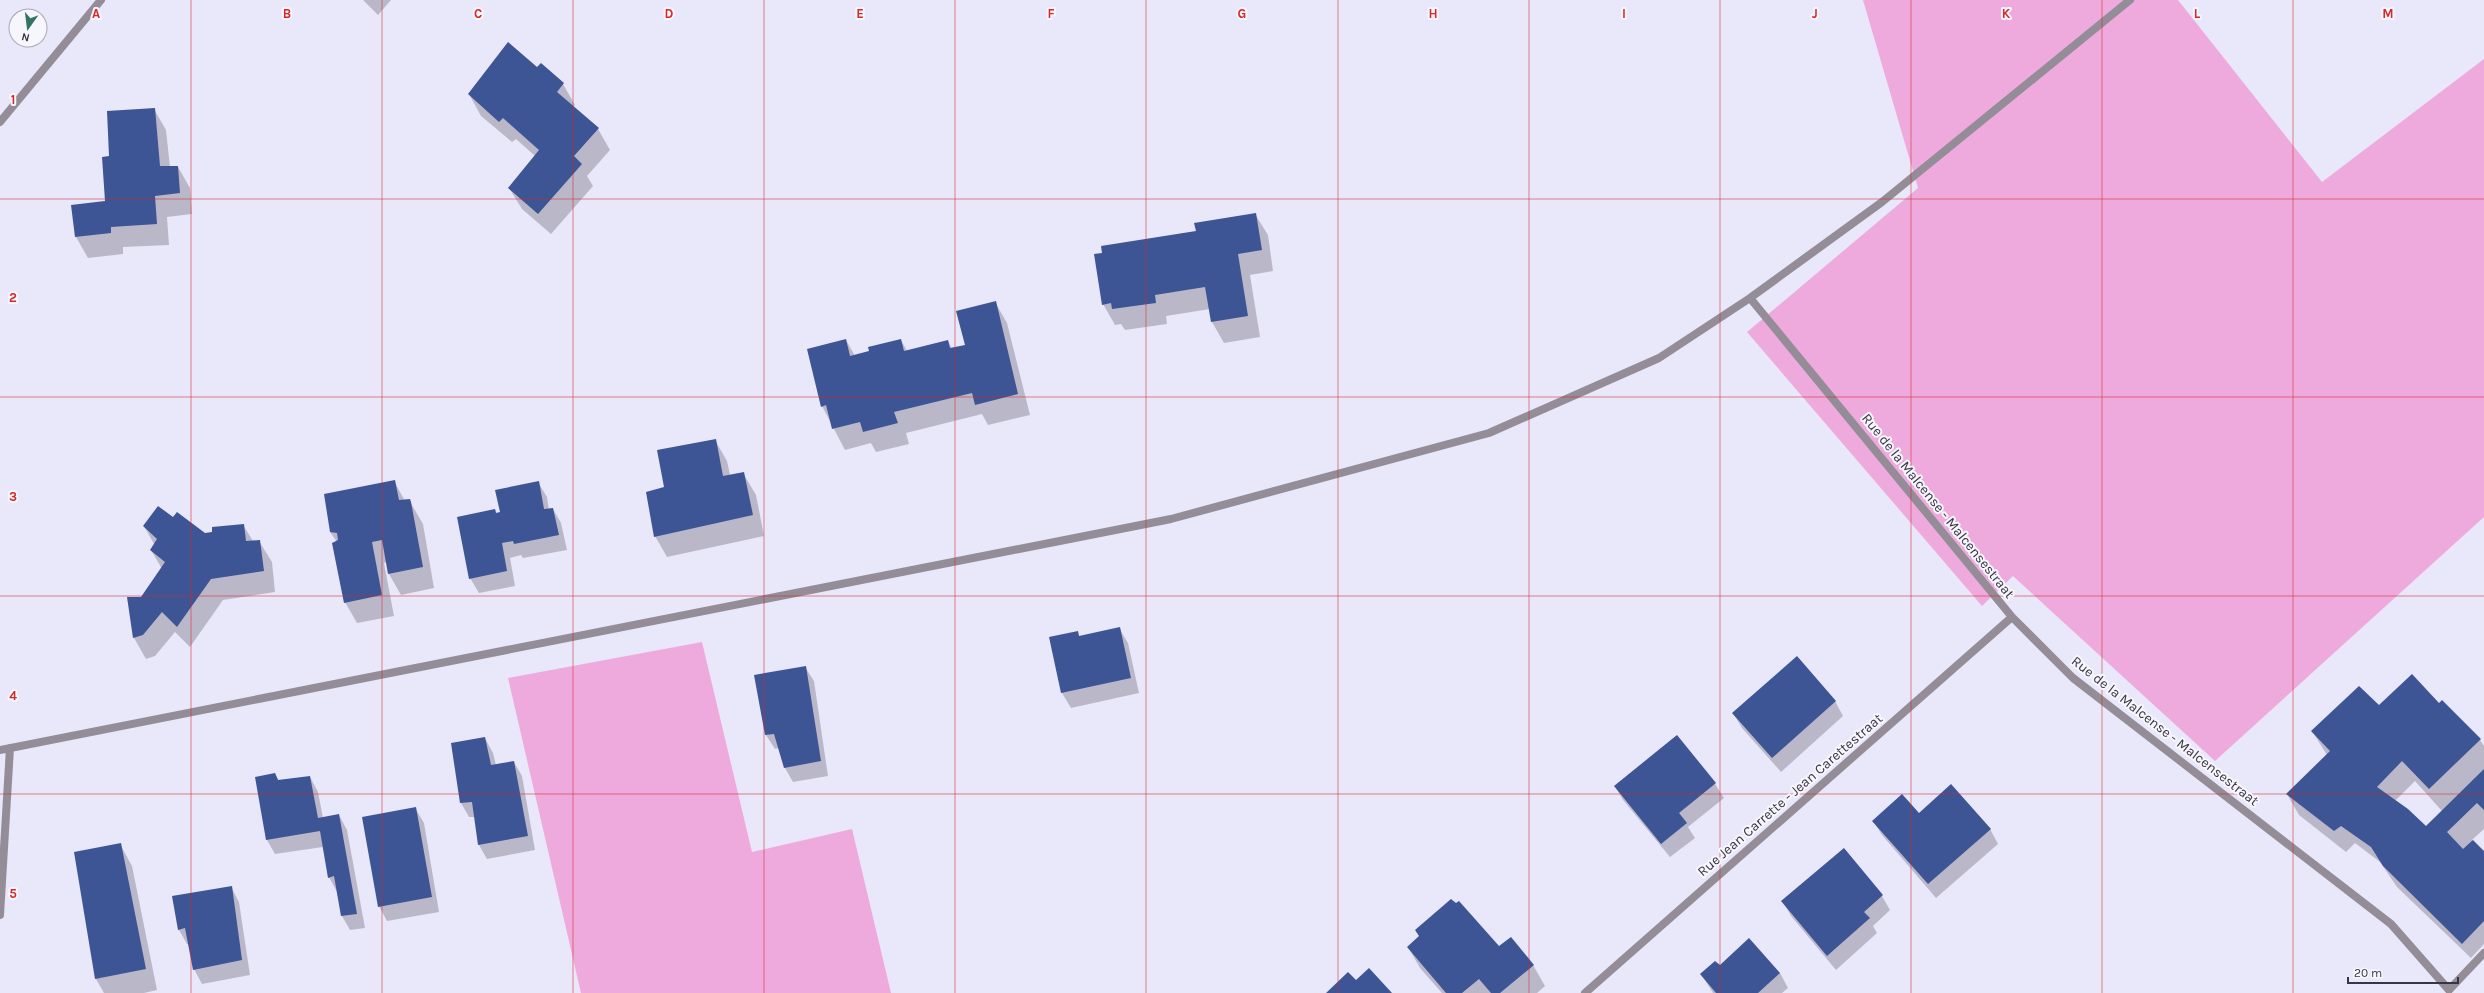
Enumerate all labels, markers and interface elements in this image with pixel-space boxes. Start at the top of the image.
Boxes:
text: A [92,6,100,21]
text: B [283,6,291,21]
text: C [474,6,482,21]
text: D [665,6,674,21]
text: E [856,6,864,21]
text: F [1047,6,1055,21]
text: G [1238,6,1246,21]
text: H [1428,6,1438,21]
text: I [1622,6,1626,21]
text: J [1812,6,1818,21]
text: K [2002,6,2011,21]
text: L [2194,6,2201,21]
text: M [2382,6,2394,21]
north arrow [8,8,48,48]
text: N [20,30,31,44]
text: 1 [11,92,15,107]
text: 2 [9,290,17,305]
street label: Rue de la Malcense - Malcensestraat [1858,410,2018,602]
text: 3 [9,489,17,504]
street label: Rue de la Malcense - Malcensestraat [2068,653,2262,809]
text: 4 [9,688,17,703]
street label: Rue Jean Carrette - Jean Carettestraat [1694,710,1886,880]
text: 5 [9,886,17,901]
scale bar [2348,959,2458,985]
text: 20 m [2354,966,2382,980]

